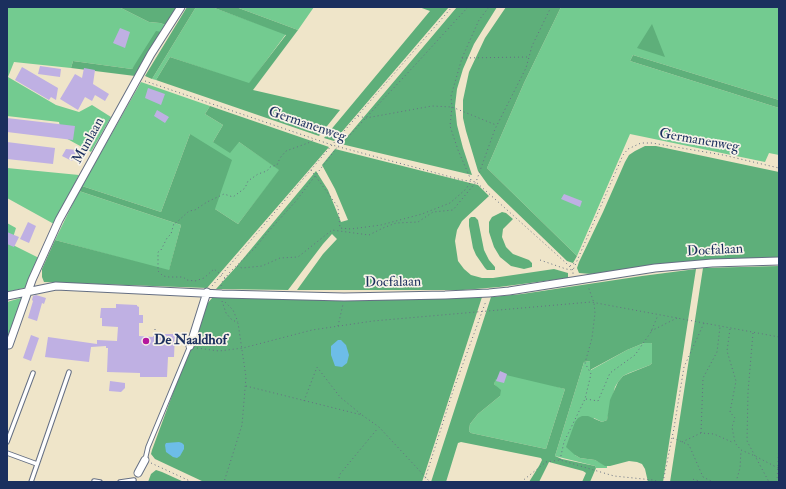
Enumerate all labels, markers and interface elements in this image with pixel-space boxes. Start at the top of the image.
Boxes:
street label: Germanenweg [266,104,348,146]
street label: Munlaan [70,115,108,167]
street label: Germanenweg [658,126,740,156]
street label: Docfalaan [686,241,744,261]
street label: Docfalaan [365,274,421,292]
place label: De Naaldhof [154,333,227,349]
marker: De Naaldhof [141,336,151,346]

